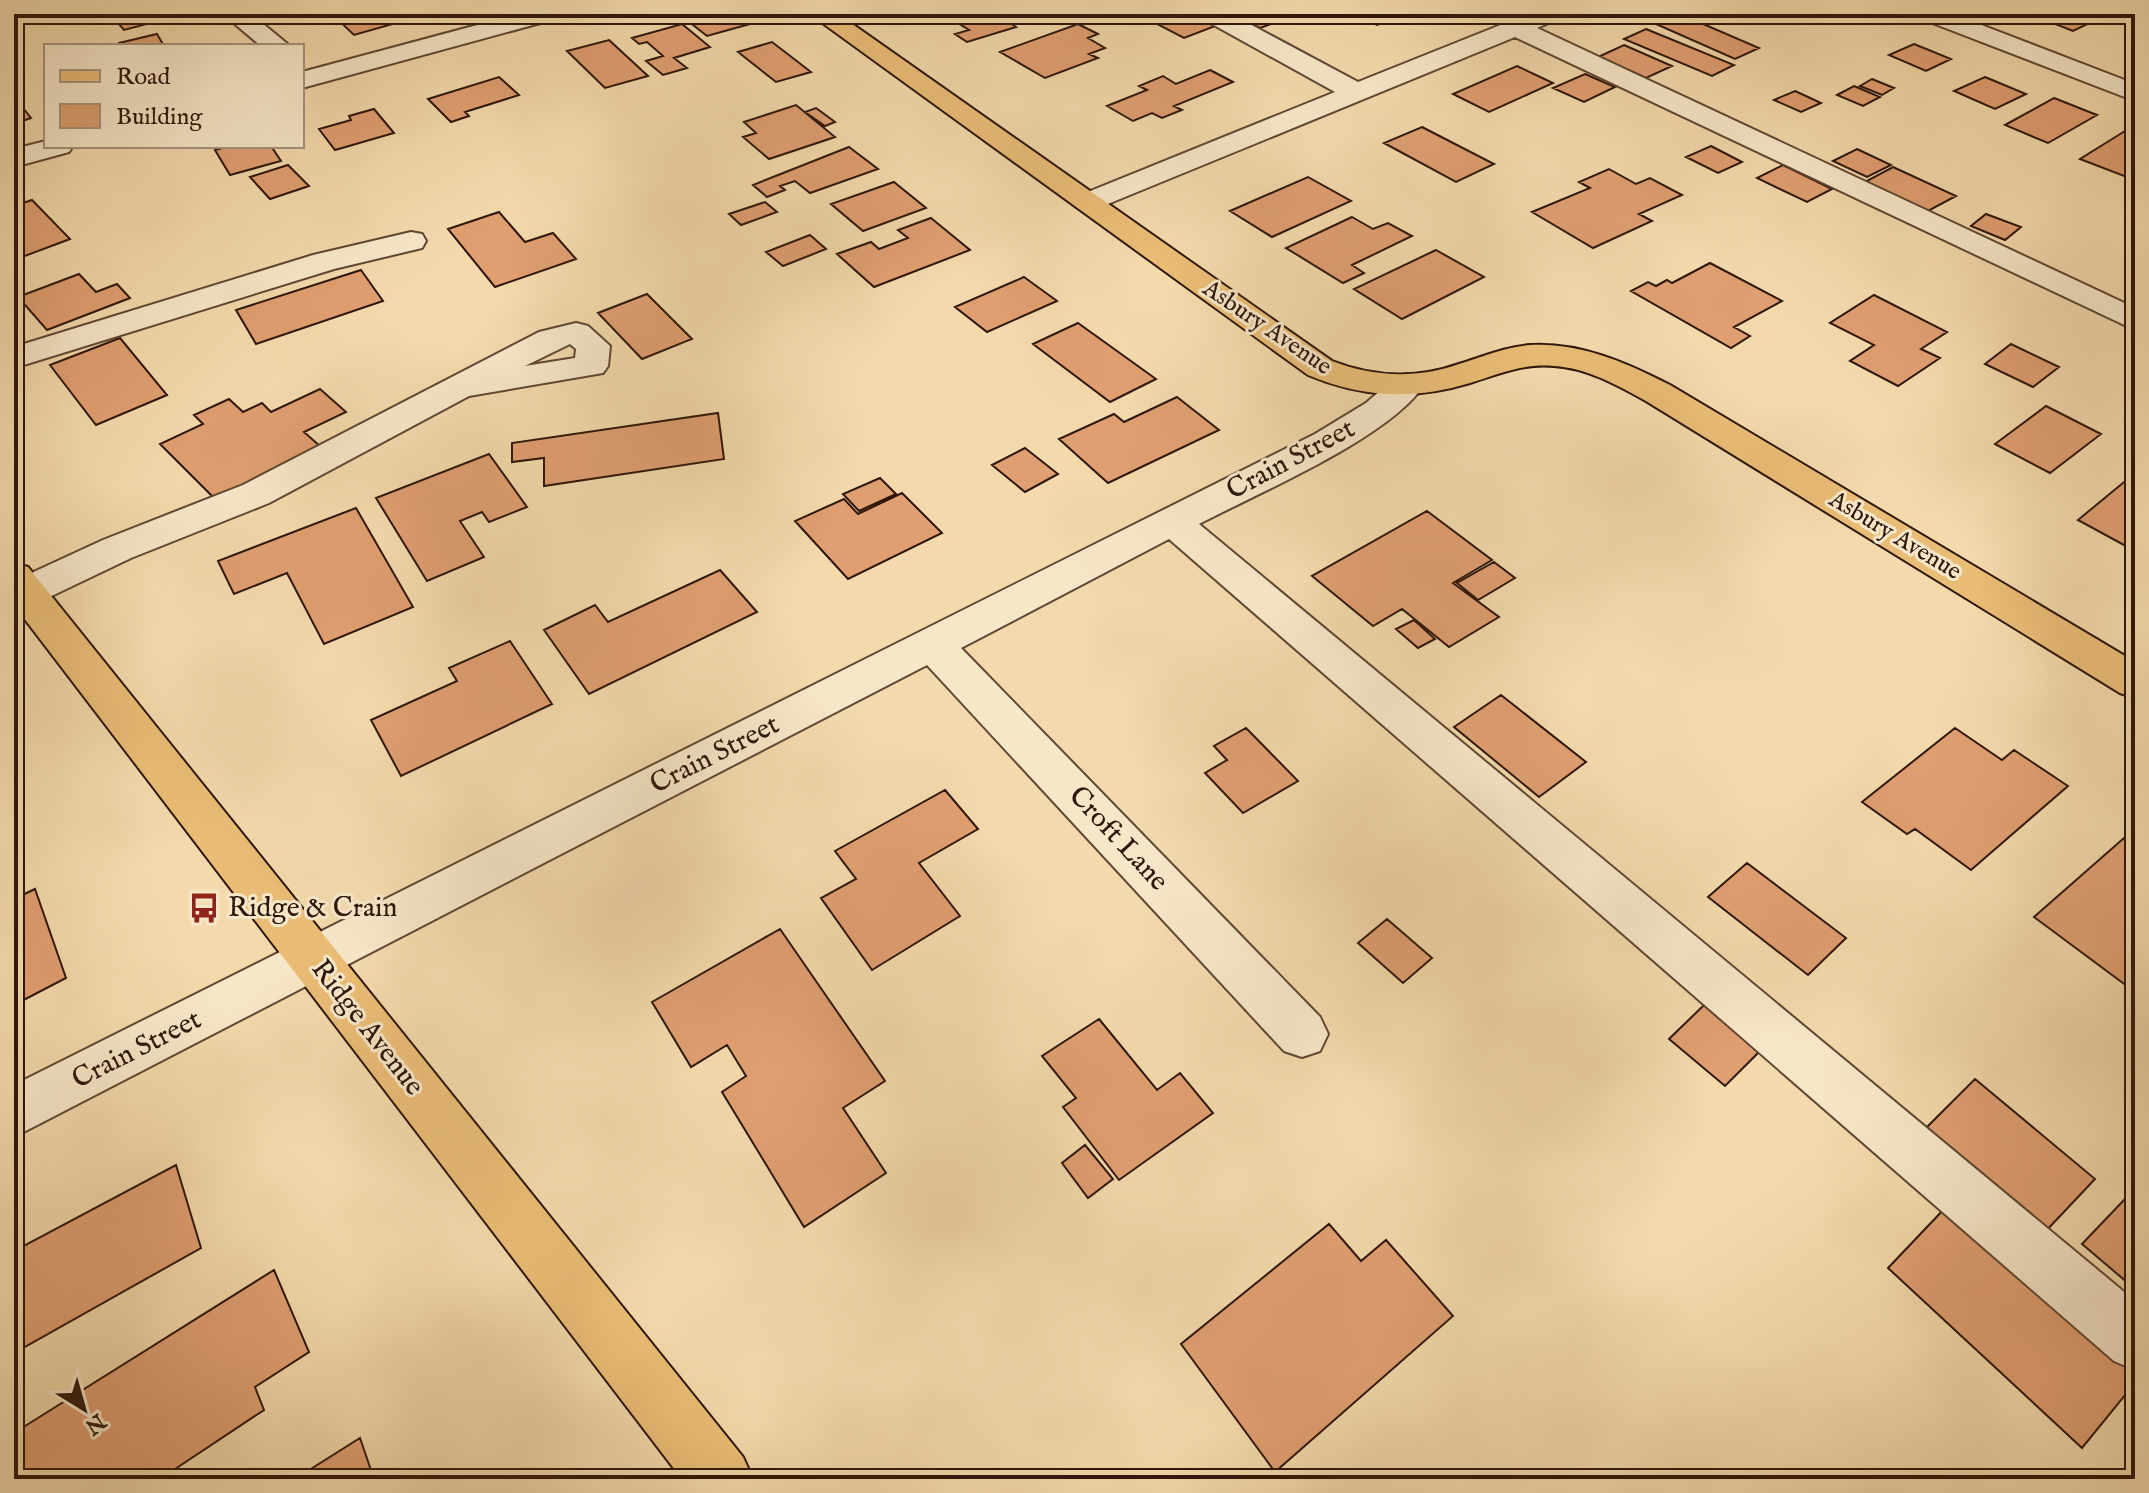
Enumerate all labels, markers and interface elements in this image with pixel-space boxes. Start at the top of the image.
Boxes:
legend [44,44,304,148]
text: Road [116,62,170,93]
text: Building [116,102,203,133]
street label: Asbury Avenue [1196,273,1337,383]
street label: Crain Street [1221,411,1362,508]
street label: Asbury Avenue [1822,484,1967,588]
street label: Crain Street [645,707,786,802]
street label: Croft Lane [1061,779,1176,899]
bus stop icon: Ridge & Crain [187,891,221,925]
place label: Ridge & Crain [228,891,398,926]
street label: Ridge Avenue [303,953,431,1103]
street label: Crain Street [67,1002,208,1097]
north arrow [44,1369,124,1449]
text: N [79,1406,112,1440]

